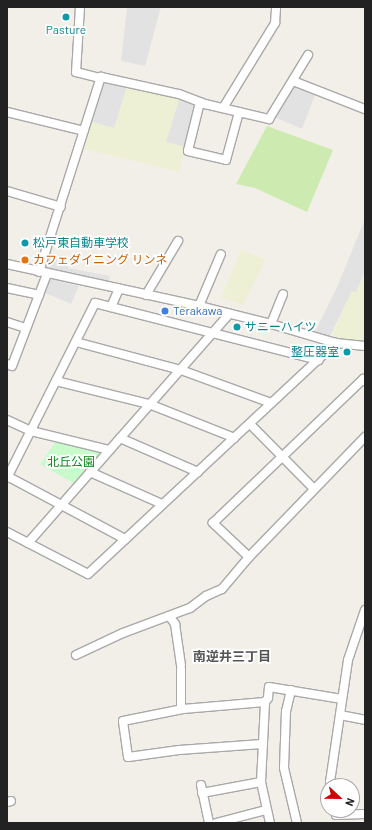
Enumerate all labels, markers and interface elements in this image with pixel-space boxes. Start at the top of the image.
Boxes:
marker: Pasture [61,12,71,22]
place label: Pasture [46,23,86,37]
place label: 松戸東自動車学校 [33,236,129,250]
marker: 松戸東自動車学校 [20,238,30,248]
place label: カフェダイニング リンネ [33,253,167,267]
marker: カフェダイニング リンネ [20,255,30,265]
place label: Terakawa [173,304,222,318]
marker: Terakawa [160,306,170,316]
place label: サニーハイツ [245,320,317,334]
marker: サニーハイツ [232,322,242,332]
place label: 整圧器室 [291,345,339,359]
marker: 整圧器室 [342,347,352,357]
park label: 北丘公園 [47,455,95,469]
district label: 南逆井三丁目 [193,648,271,664]
north arrow [320,778,360,818]
text: N [343,796,358,808]

